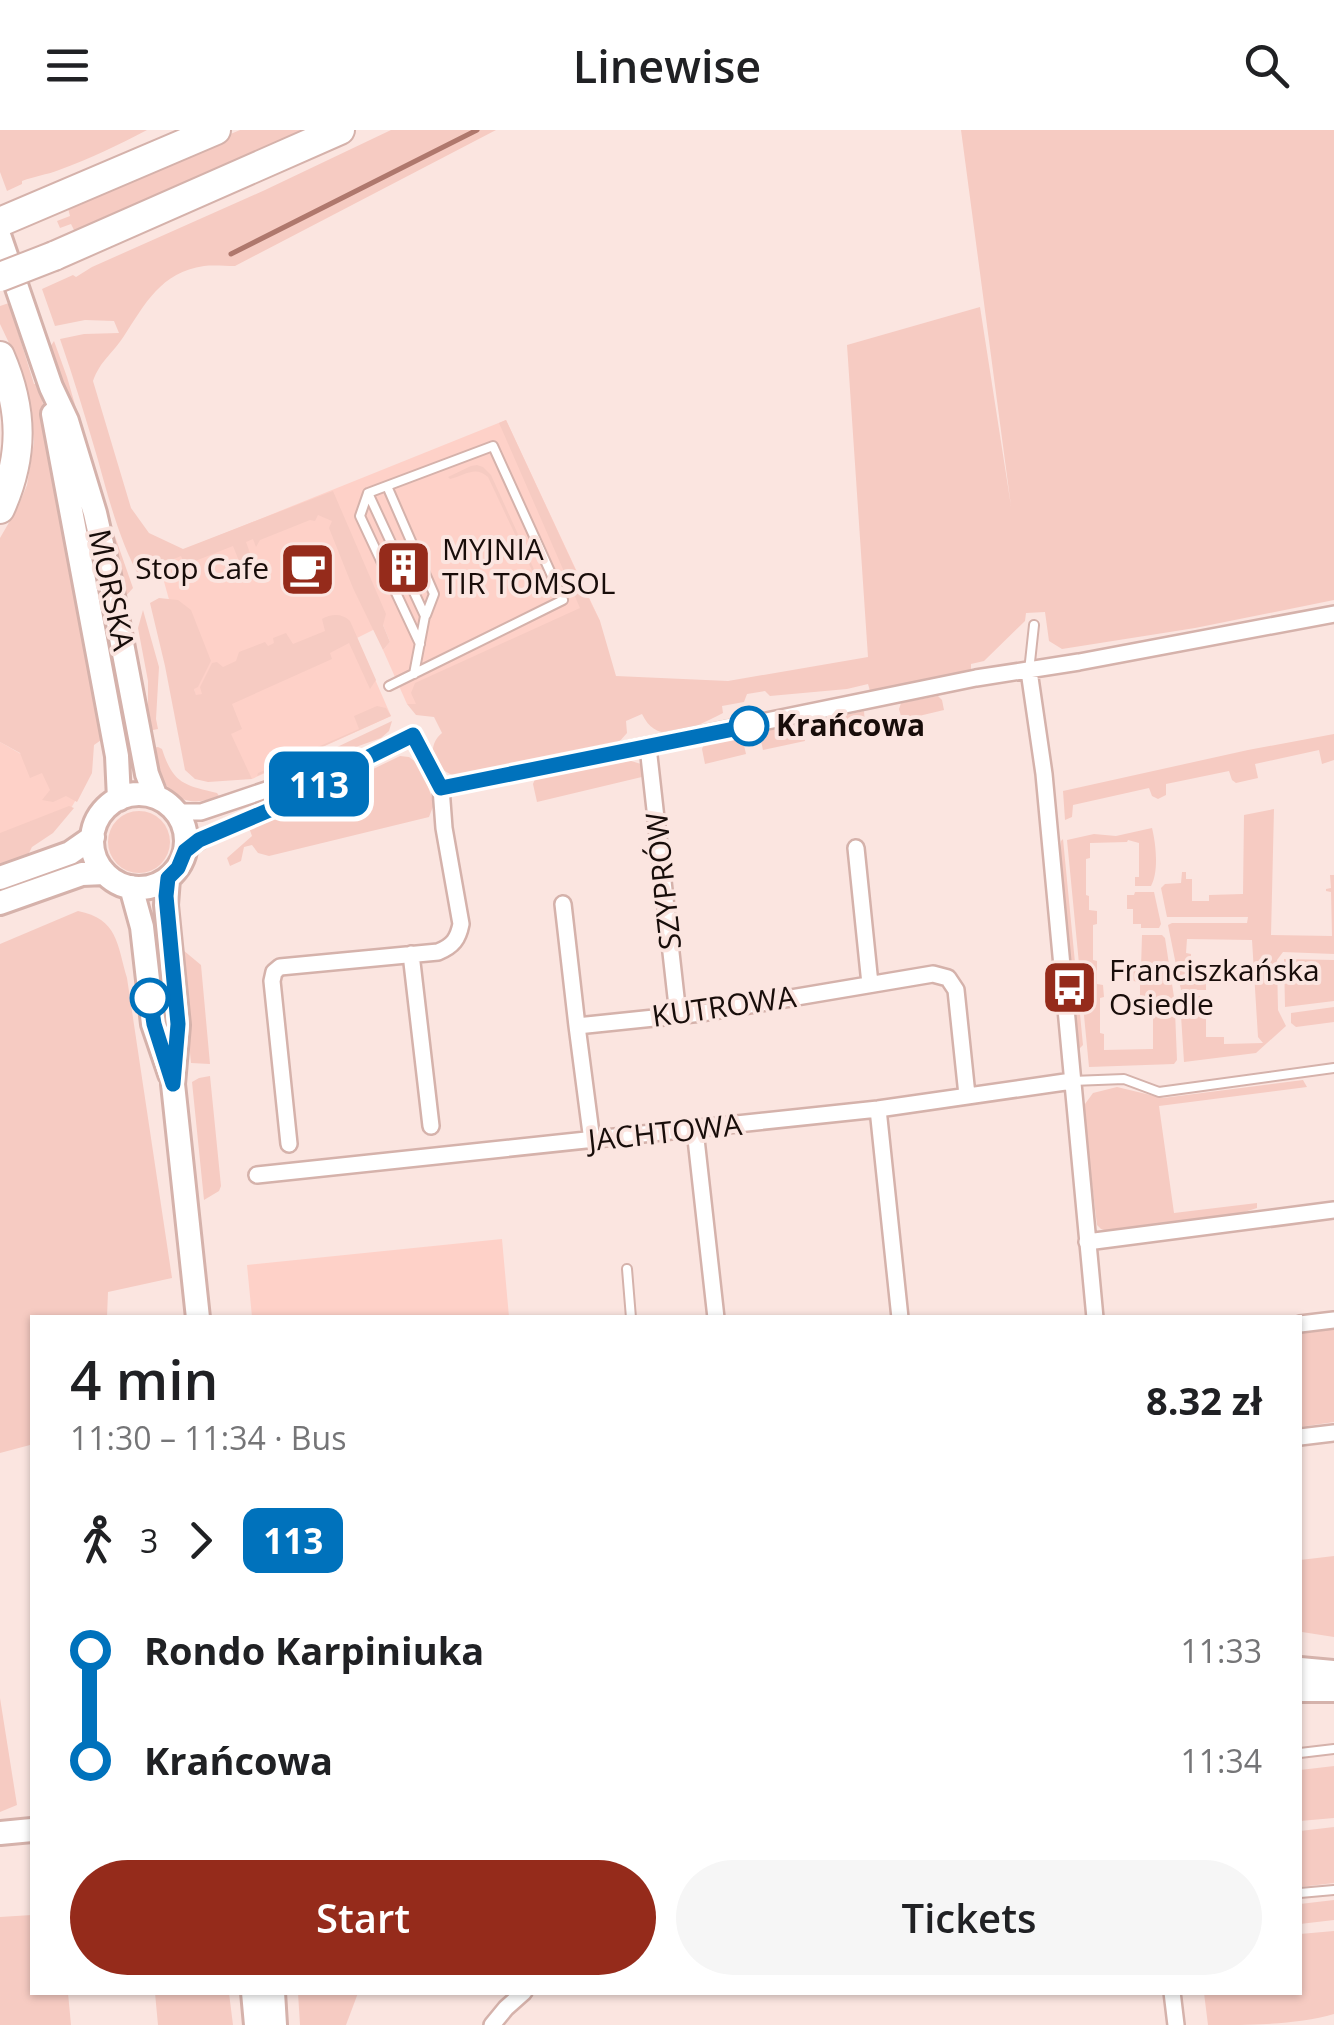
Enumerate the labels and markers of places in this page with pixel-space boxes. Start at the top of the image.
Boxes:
place label: MYJNIA TIR TOMSOL [442,528,616,603]
building icon: MYJNIA TIR TOMSOL [373,537,433,597]
cafe icon: Stop Cafe [278,539,338,599]
place label: Stop Cafe [135,547,269,588]
place label: Krańcowa [776,704,925,745]
marker: Krańcowa [730,707,768,745]
place label: Franciszkańska Osiedle [1109,949,1320,1024]
bus stop icon: Franciszkańska Osiedle [1040,958,1100,1018]
unlabelled marker [131,979,169,1017]

